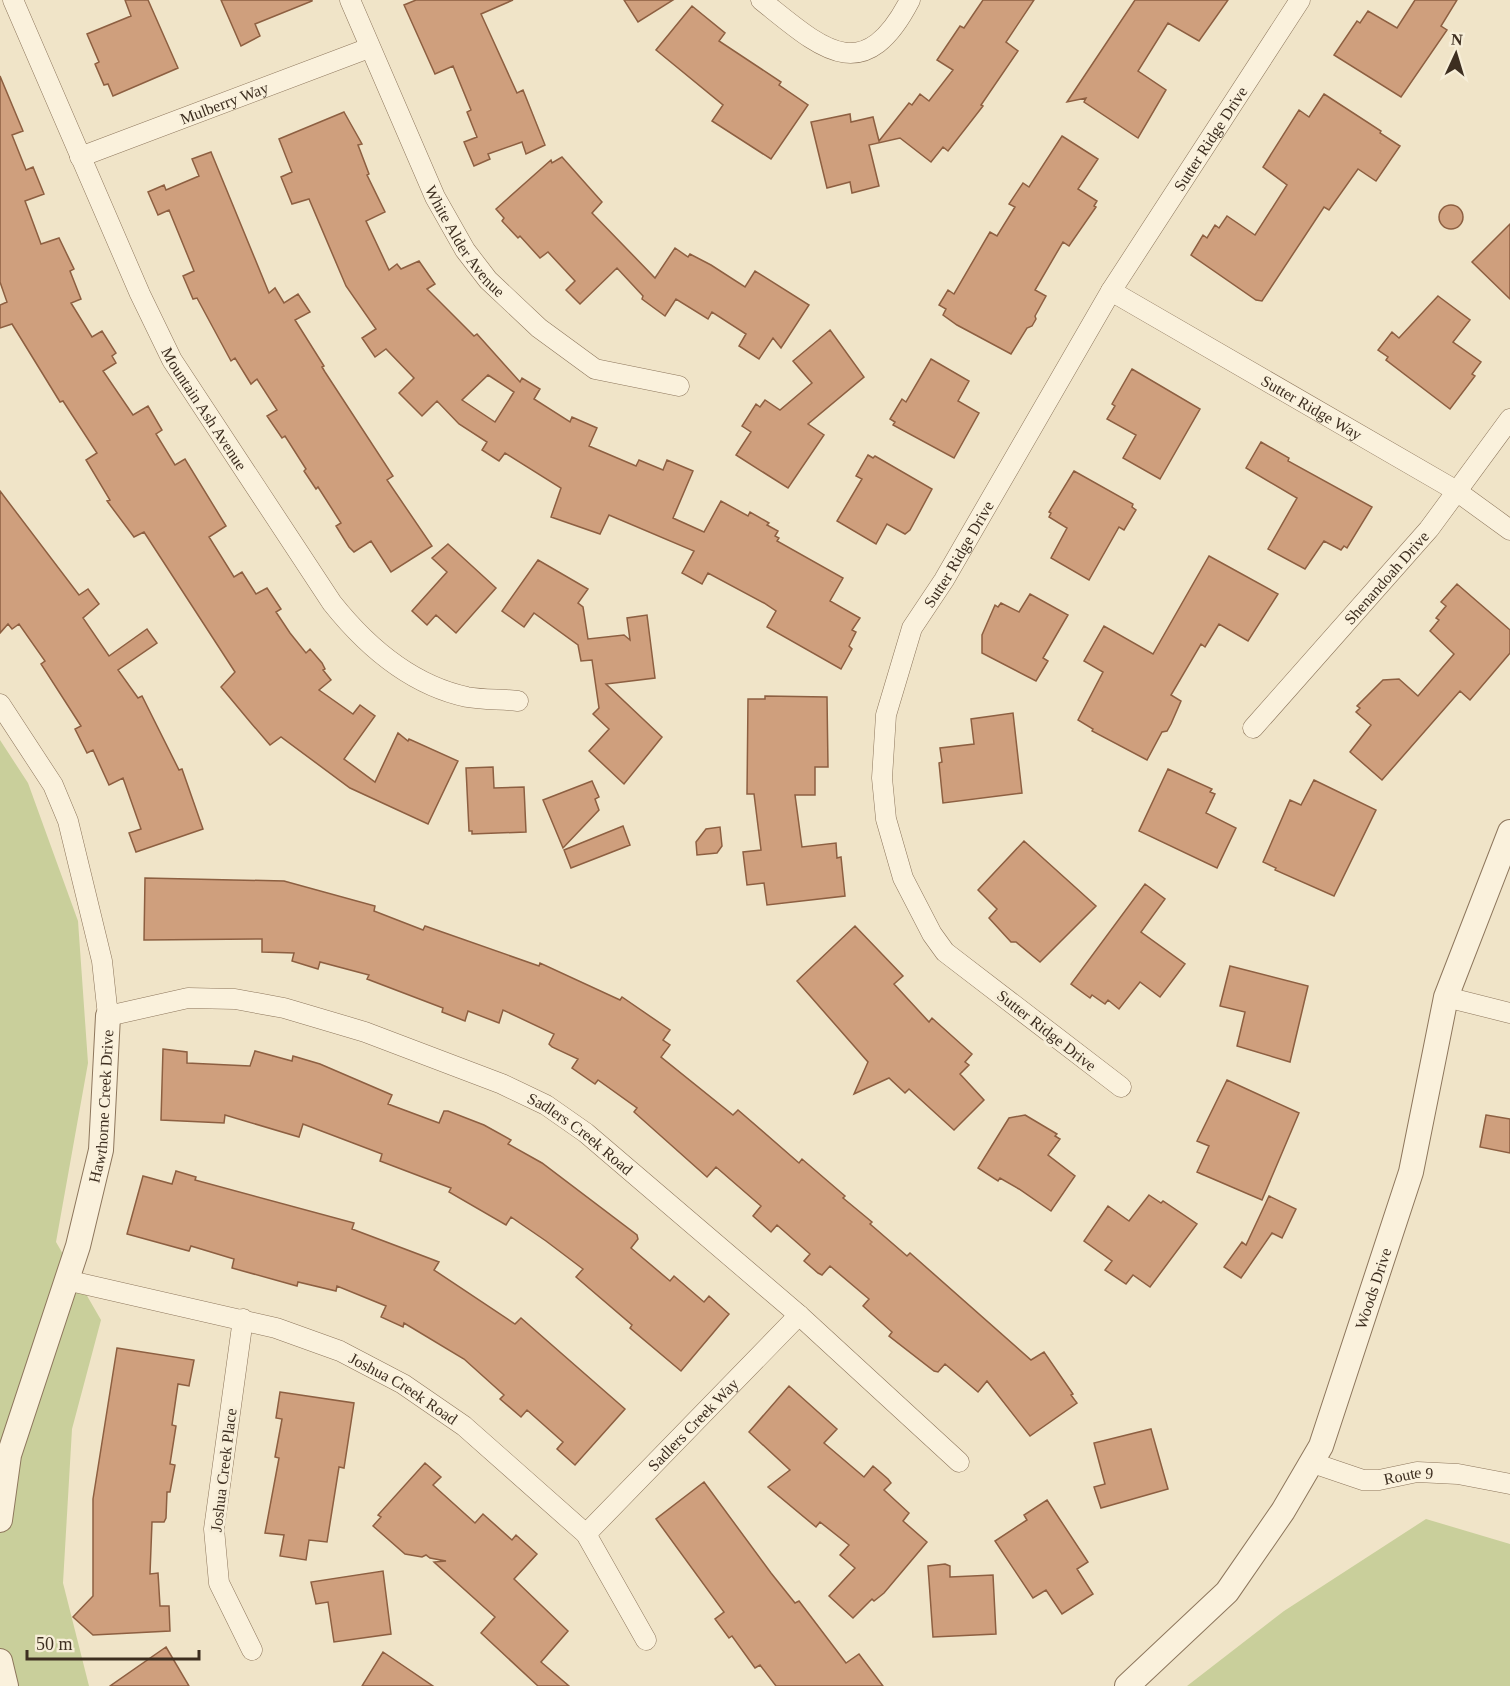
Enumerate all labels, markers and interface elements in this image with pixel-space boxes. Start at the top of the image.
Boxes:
north arrow [1426,24,1486,84]
text: N [1451,31,1464,48]
street label: Mulberry Way [178,79,271,128]
street label: Sutter Ridge Drive [1170,83,1251,194]
street label: White Alder Avenue [422,183,508,300]
street label: Mountain Ash Avenue [158,345,250,473]
street label: Sutter Ridge Way [1258,372,1365,444]
street label: Sutter Ridge Drive [920,498,997,611]
street label: Shenandoah Drive [1341,528,1432,628]
street label: Sutter Ridge Drive [993,986,1100,1075]
street label: Hawthorne Creek Drive [85,1029,116,1185]
street label: Sadlers Creek Road [525,1089,636,1178]
street label: Woods Drive [1352,1246,1395,1331]
street label: Joshua Creek Road [346,1349,460,1428]
street label: Sadlers Creek Way [644,1375,742,1474]
street label: Joshua Creek Place [207,1407,240,1533]
street label: Route 9 [1382,1464,1434,1488]
scale bar [27,1623,200,1661]
text: 50 m [36,1634,73,1654]

